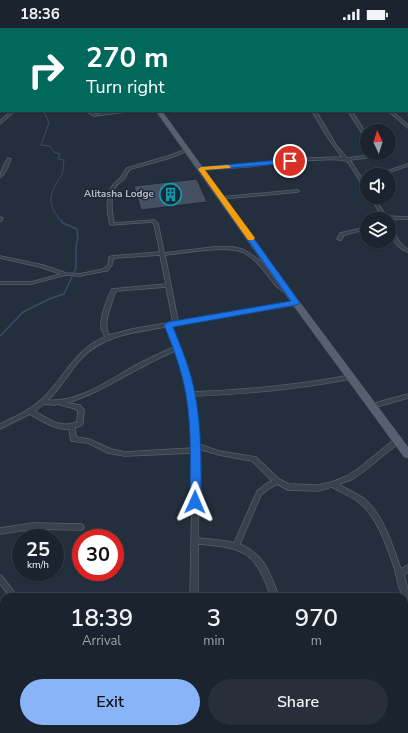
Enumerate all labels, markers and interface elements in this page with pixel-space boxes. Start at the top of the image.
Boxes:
text: 18:36 [20,4,60,24]
text: 270 m [86,39,169,77]
icon: right [20,44,72,96]
text: Turn right [86,75,165,99]
north arrow [360,124,396,160]
map controls [360,124,396,248]
pin [273,144,307,178]
icon: arrive [279,150,301,172]
button: sound [360,168,396,204]
building icon: Alitasha Lodge [157,181,183,207]
place label: Alitasha Lodge [84,187,155,201]
button: layers [360,212,396,248]
position arrow [174,481,216,523]
speed limit sign: 30 [72,529,124,581]
text: 25 [26,536,50,563]
text: km/h [27,558,49,572]
text: 18:39 [70,602,133,634]
text: 3 [207,602,221,634]
text: 970 [295,602,338,634]
text: Arrival [82,632,121,650]
text: min [203,632,225,650]
text: m [311,632,322,650]
button: Exit [20,679,200,725]
button: Share [208,679,388,725]

